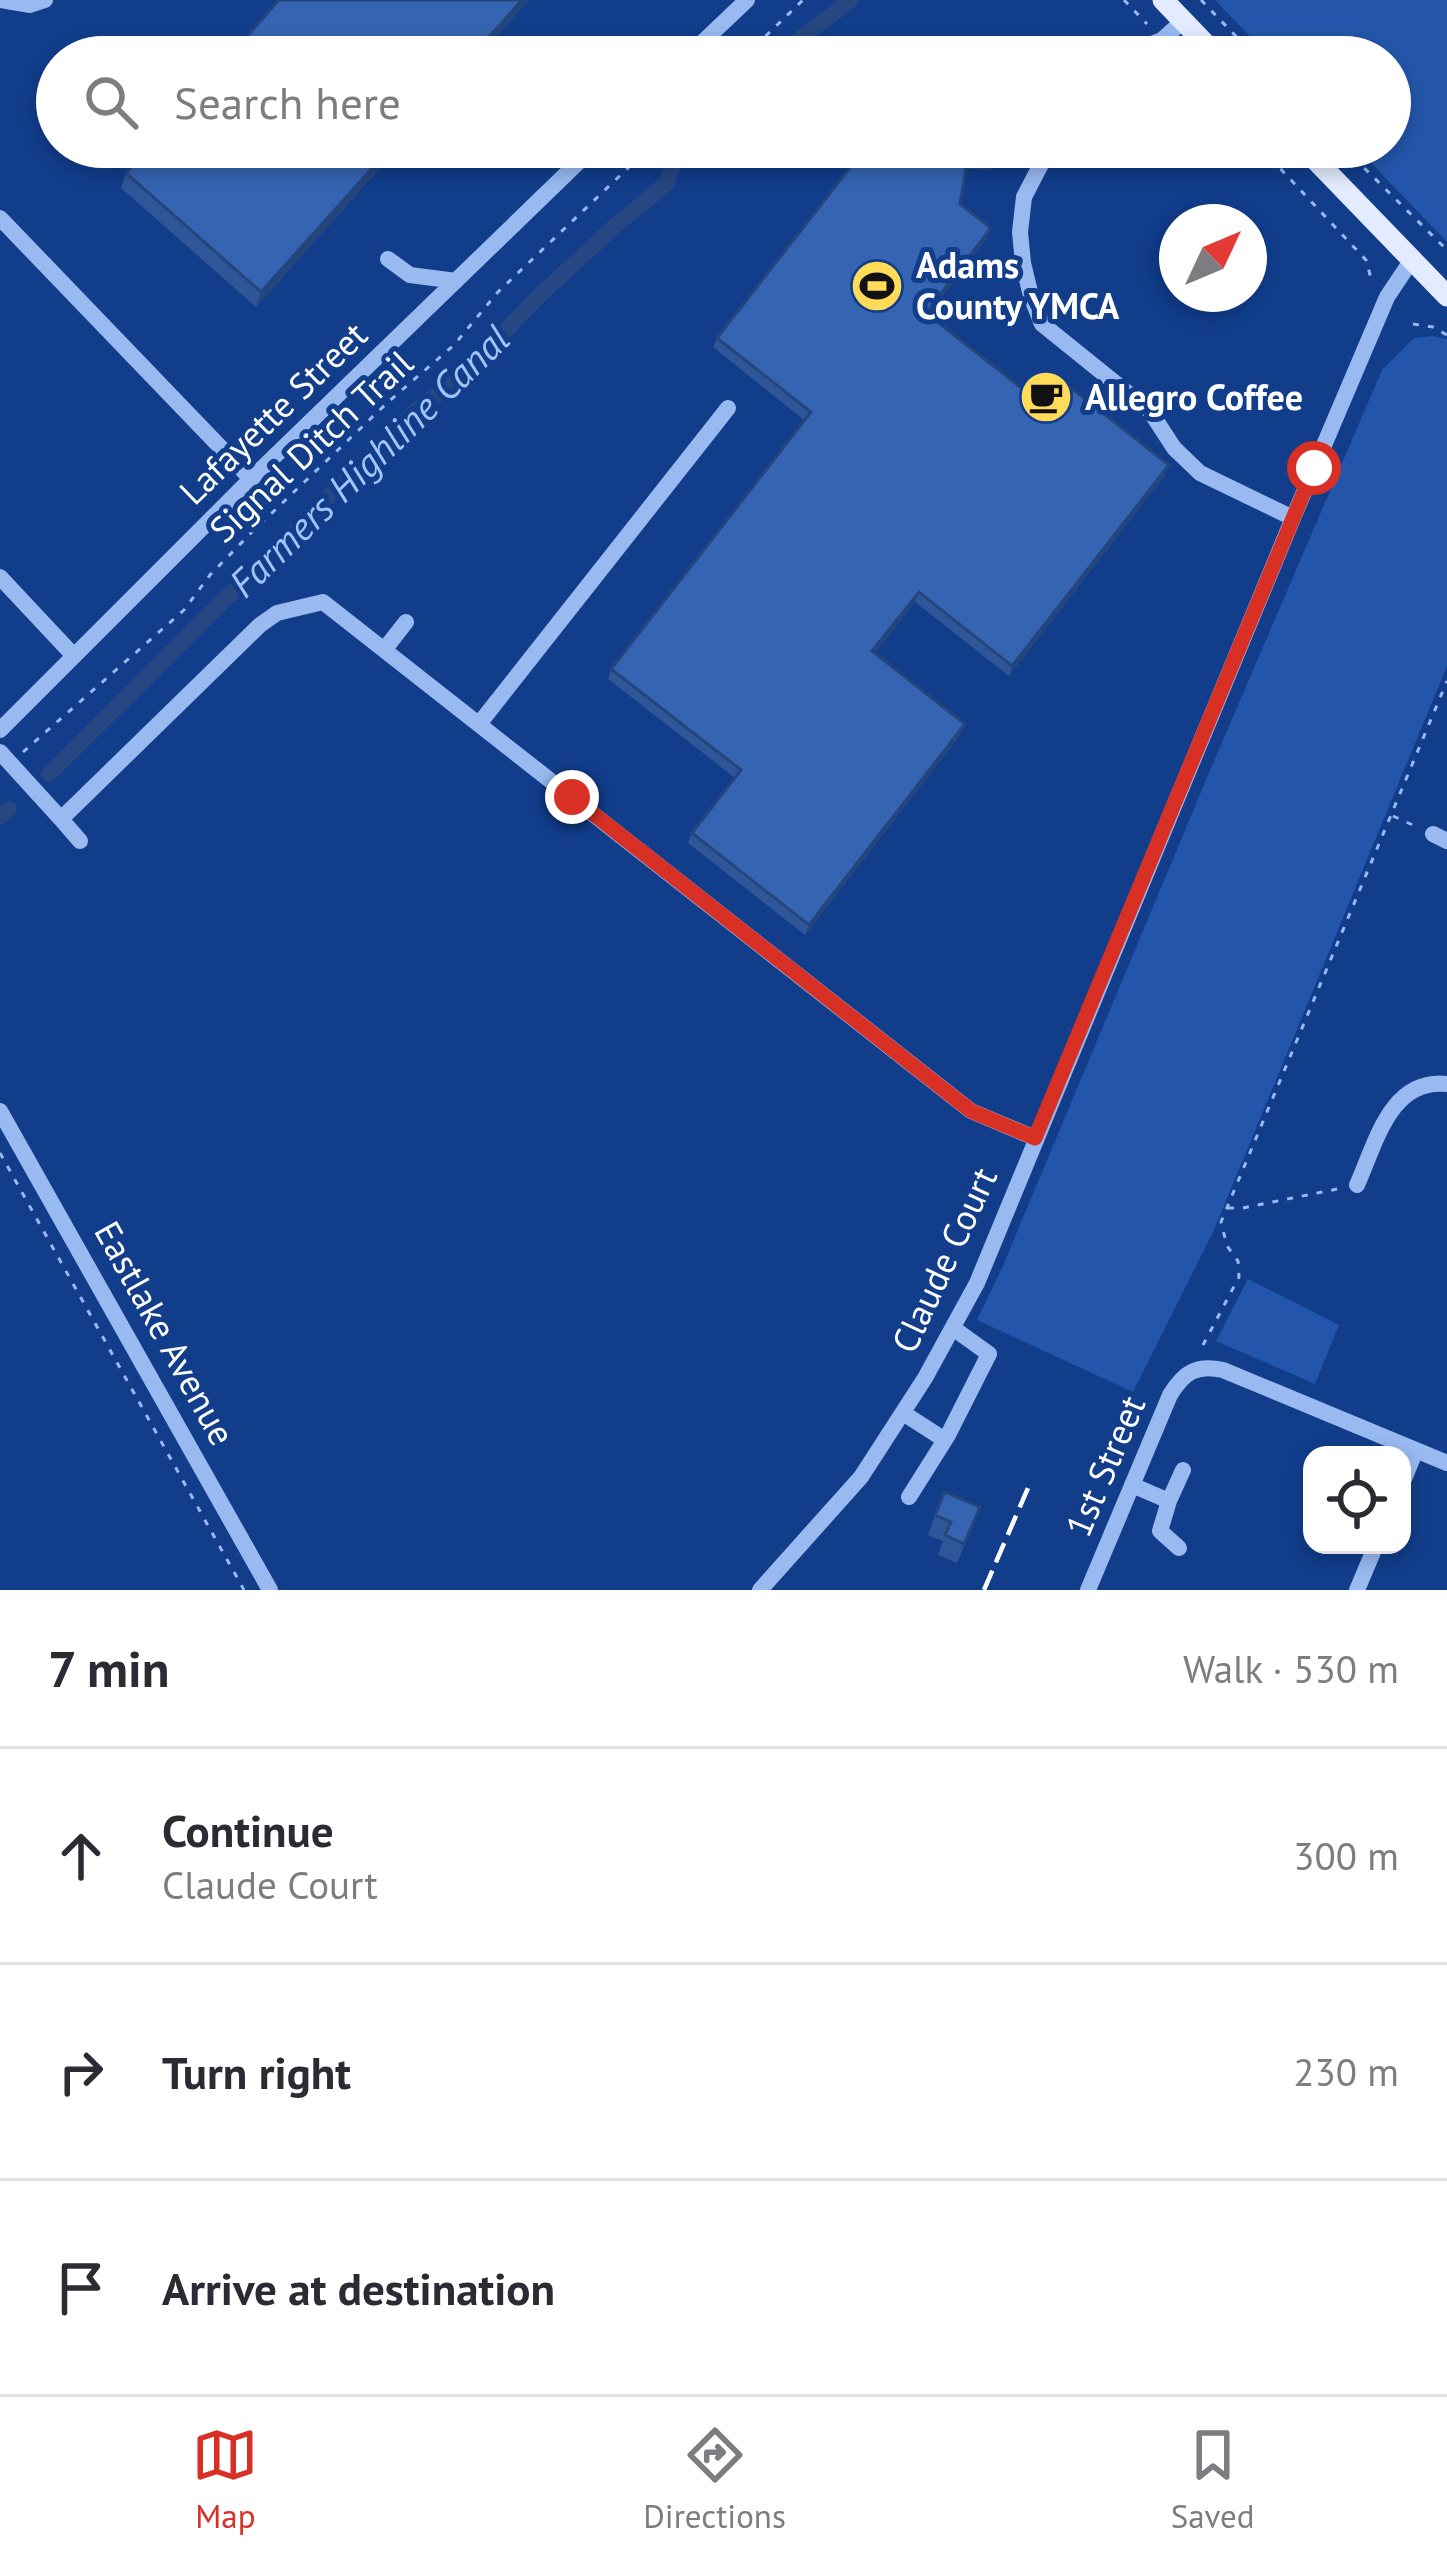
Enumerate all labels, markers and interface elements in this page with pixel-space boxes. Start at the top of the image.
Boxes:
search box [36,36,1411,168]
icon: search [78,69,144,135]
text: Search here [174,73,401,131]
north arrow [1159,204,1267,312]
place label: Adams County YMCA [916,241,1119,329]
sports icon: Adams County YMCA [849,258,905,314]
street label: Lafayette Street [169,311,377,514]
water label: Farmers Highline Canal [218,314,520,608]
street label: Signal Ditch Trail [199,339,423,552]
cafe icon: Allegro Coffee [1018,369,1074,425]
place label: Allegro Coffee [1085,373,1303,420]
route start [1287,441,1341,495]
route end [545,770,599,824]
street label: Claude Court [880,1160,1007,1360]
street label: Eastlake Avenue [85,1213,246,1453]
street label: 1st Street [1054,1388,1155,1543]
map controls [1303,1446,1411,1554]
button: locate [1303,1446,1411,1554]
text: 7 min [48,1635,170,1701]
text: Walk · 530 m [1183,1643,1399,1694]
text: Continue [162,1801,334,1859]
icon: ahead [48,1823,114,1889]
text: 300 m [1293,1830,1399,1881]
text: Claude Court [162,1859,378,1910]
icon: right [48,2039,114,2105]
text: Turn right [162,2043,351,2101]
text: 230 m [1293,2046,1399,2097]
icon: arrive [48,2255,114,2321]
text: Arrive at destination [162,2259,555,2317]
tab: Map [192,2422,258,2537]
tab: Directions [643,2422,786,2537]
tab: Saved [1171,2422,1255,2537]

